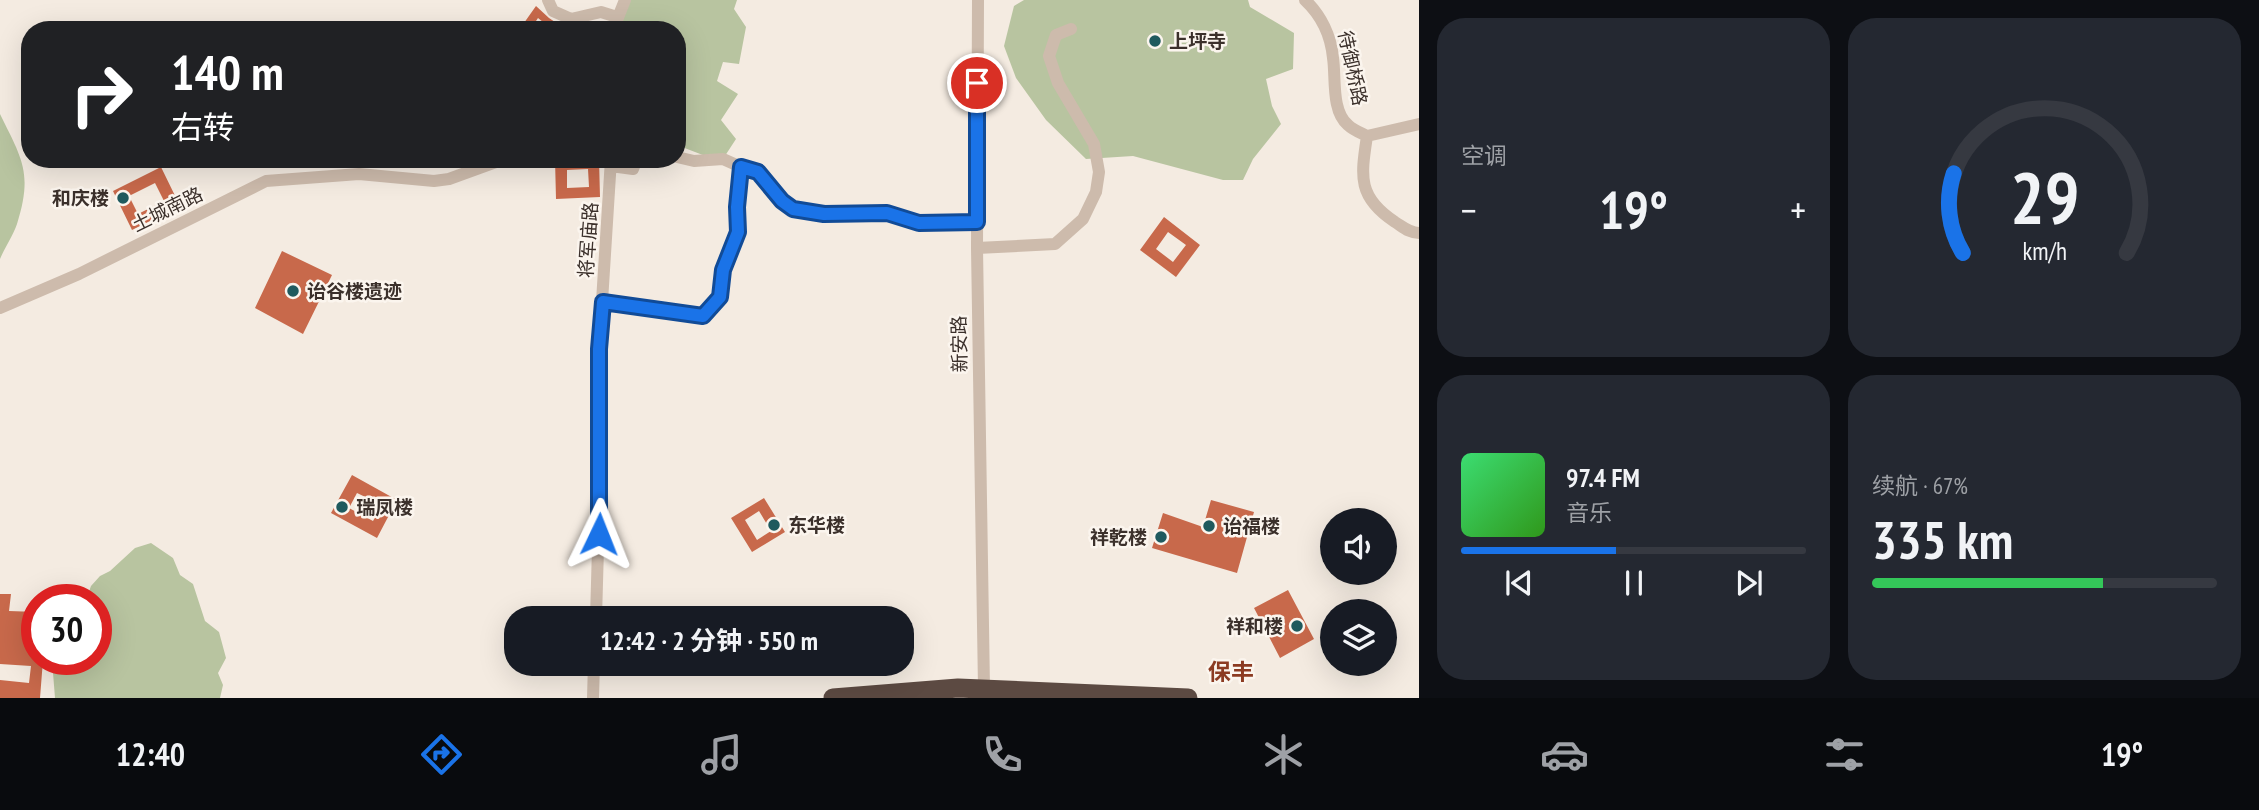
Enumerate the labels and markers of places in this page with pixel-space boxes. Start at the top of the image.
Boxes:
place label: 上坪寺 [1169,29,1226,53]
marker: 上坪寺 [1147,33,1163,49]
pin [947,53,1007,113]
place label: 和庆楼 [52,186,109,210]
marker: 和庆楼 [115,190,131,206]
place label: 诒谷楼遗迹 [307,279,402,303]
marker: 诒谷楼遗迹 [285,283,301,299]
place label: 瑞凤楼 [356,495,413,519]
marker: 瑞凤楼 [334,499,350,515]
place label: 东华楼 [788,513,845,537]
place label: 诒福楼 [1223,514,1280,538]
marker: 东华楼 [766,517,782,533]
marker: 诒福楼 [1201,518,1217,534]
place label: 祥乾楼 [1090,525,1147,549]
marker: 祥乾楼 [1153,529,1169,545]
place label: 祥和楼 [1226,614,1283,638]
marker: 祥和楼 [1289,618,1305,634]

